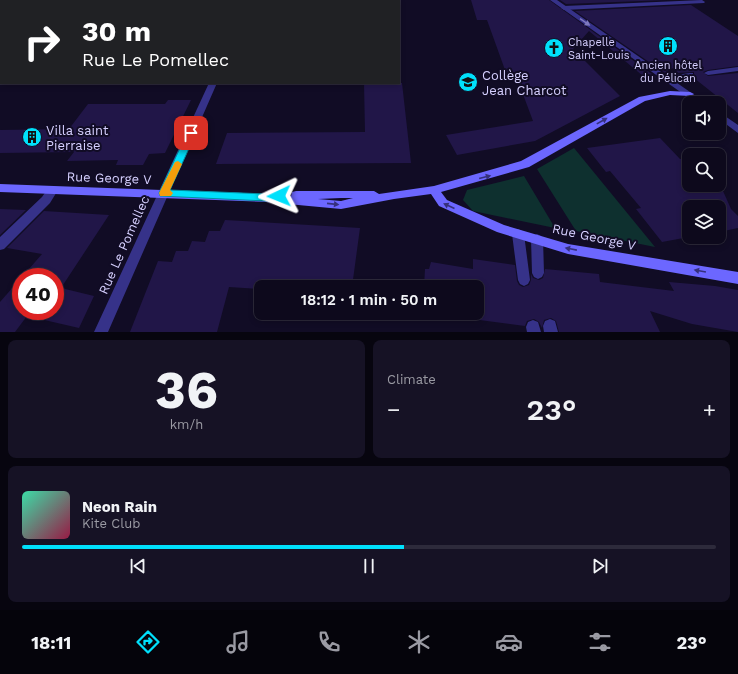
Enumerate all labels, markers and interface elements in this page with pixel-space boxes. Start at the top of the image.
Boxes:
text: 30 m [82,15,151,48]
icon: right [16,16,68,68]
one-way arrow [580,18,590,26]
building icon: Ancien hôtel du Pélican [657,35,679,57]
place label: Chapelle Saint-Louis [568,36,630,62]
church icon: Chapelle Saint-Louis [543,37,565,59]
text: Rue Le Pomellec [82,49,229,70]
place label: Ancien hôtel du Pélican [634,59,702,85]
place label: Collège Jean Charcot [482,68,567,98]
school or university icon: Collège Jean Charcot [457,71,479,93]
map controls [682,96,726,244]
button: sound [682,96,726,140]
pin [174,116,208,150]
one-way arrow [596,118,608,125]
icon: arrive [180,122,202,144]
place label: Villa saint Pierraise [46,123,109,153]
building icon: Villa saint Pierraise [21,126,43,148]
button: search [682,148,726,192]
street label: Rue George V [66,169,152,187]
one-way arrow [479,174,491,180]
position arrow [258,175,300,217]
street label: Rue Le Pomellec [96,193,152,297]
button: layers [682,200,726,244]
one-way arrow [327,201,339,207]
one-way arrow [443,202,455,208]
street label: Rue George V [551,221,638,253]
one-way arrow [565,246,578,252]
speed limit sign: 40 [12,268,64,320]
one-way arrow [693,268,706,274]
text: 18:12 · 1 min · 50 m [301,291,437,309]
text: 36 [155,360,218,421]
text: Climate [387,372,436,387]
text: 23° [527,392,576,427]
text: − [387,397,400,422]
text: + [703,397,716,422]
text: km/h [170,417,203,432]
text: Neon Rain [82,498,157,516]
text: Kite Club [82,516,140,531]
icon: previous [127,555,149,577]
icon: pause [358,555,380,577]
icon: next [589,555,611,577]
icon: directions [134,628,162,656]
icon: music [224,628,252,656]
icon: phone [315,628,343,656]
icon: climate [405,628,433,656]
icon: car [495,628,523,656]
icon: filters [586,628,614,656]
text: 18:11 [31,632,71,653]
text: 23° [676,632,707,653]

